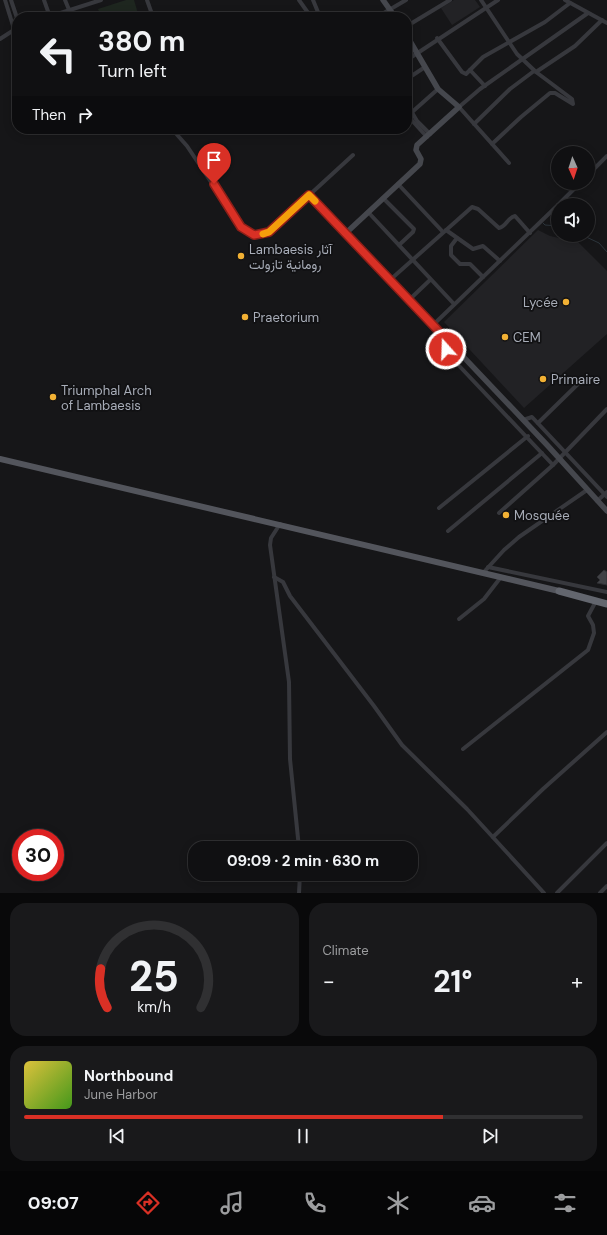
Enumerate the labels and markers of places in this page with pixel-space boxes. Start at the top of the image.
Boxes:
pin [197,143,231,184]
place label: Lambaesis آثار رومانية تازولت [249,241,333,273]
marker: Lambaesis آثار رومانية تازولت [236,251,246,261]
place label: Lycée [523,294,558,311]
marker: Lycée [561,297,571,307]
place label: Praetorium [253,309,319,326]
marker: Praetorium [240,312,250,322]
place label: CEM [513,329,541,346]
marker: CEM [500,332,510,342]
place label: Primaire [551,371,600,388]
marker: Primaire [538,374,548,384]
place label: Triumphal Arch of Lambaesis [61,382,152,414]
marker: Triumphal Arch of Lambaesis [48,392,58,402]
place label: Mosquée [514,507,570,524]
marker: Mosquée [501,510,511,520]

